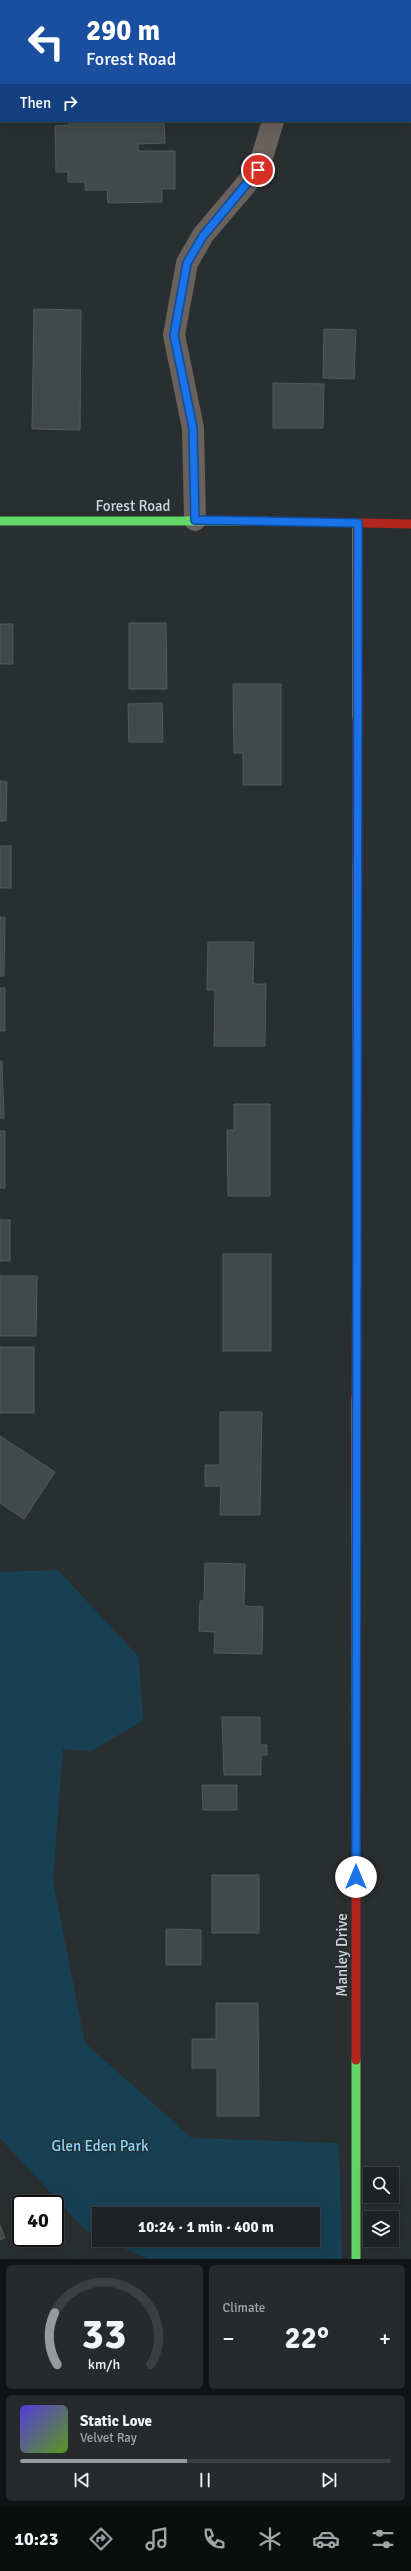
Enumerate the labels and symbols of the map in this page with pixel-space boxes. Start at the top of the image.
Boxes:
pin [241,153,275,187]
street label: Forest Road [95,497,171,515]
position arrow [335,1856,377,1898]
street label: Manley Drive [333,1913,351,1997]
park label: Glen Eden Park [52,2137,149,2155]
speed limit sign: 40 [12,2195,64,2247]

